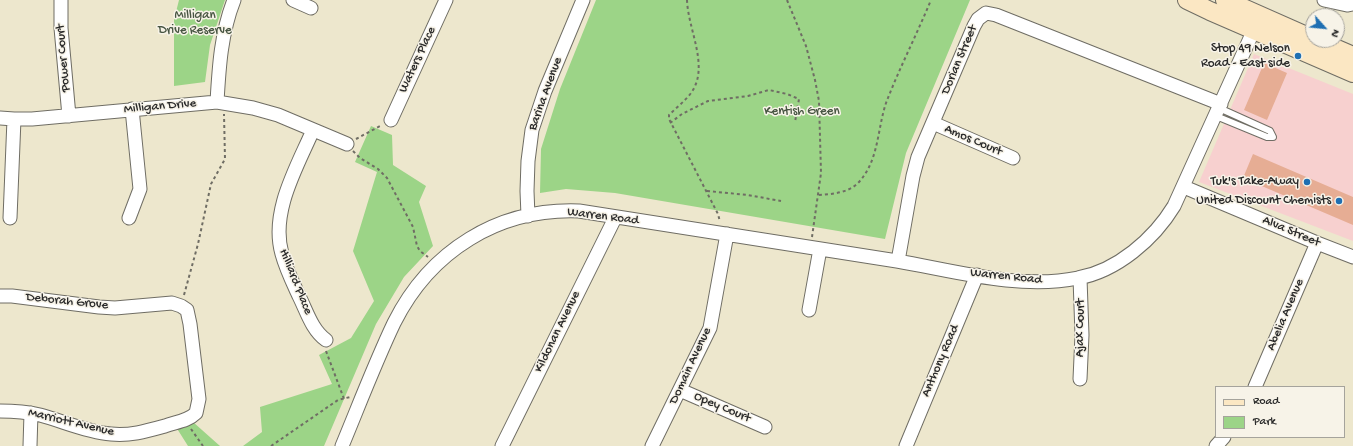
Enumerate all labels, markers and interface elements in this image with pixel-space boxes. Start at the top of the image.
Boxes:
park label: Milligan Drive Reserve [158,8,232,39]
north arrow [1305,8,1345,48]
street label: Power Court [53,23,75,93]
street label: Dorian Street [938,23,982,97]
street label: Waters Place [396,24,440,96]
text: N [1328,27,1342,39]
place label: Stop 49 Nelson Road - East side [1201,41,1290,72]
marker: Stop 49 Nelson Road - East side [1293,51,1303,61]
street label: Barina Avenue [526,55,566,133]
street label: Milligan Drive [123,96,197,118]
park label: Kentish Green [764,104,840,120]
street label: Amos Court [942,122,1004,160]
place label: Tuk's Take-Away [1211,174,1299,190]
marker: Tuk's Take-Away [1302,177,1312,187]
place label: United Discount Chemists [1196,193,1331,209]
marker: United Discount Chemists [1334,196,1344,206]
street label: Warren Road [566,205,640,229]
street label: Alva Street [1260,213,1322,251]
street label: Hilliard Place [275,247,315,317]
street label: Warren Road [969,265,1043,289]
street label: Abelia Avenue [1264,277,1308,353]
street label: Kildonan Avenue [531,289,585,375]
street label: Deborah Grove [25,290,109,314]
street label: Ajax Court [1073,299,1089,357]
street label: Anthony Road [919,323,963,399]
street label: Domain Avenue [666,325,716,407]
legend [1215,386,1345,438]
street label: Opey Court [691,389,753,427]
text: Road [1253,395,1279,409]
street label: Marriott Avenue [26,406,116,440]
text: Park [1253,415,1276,429]

